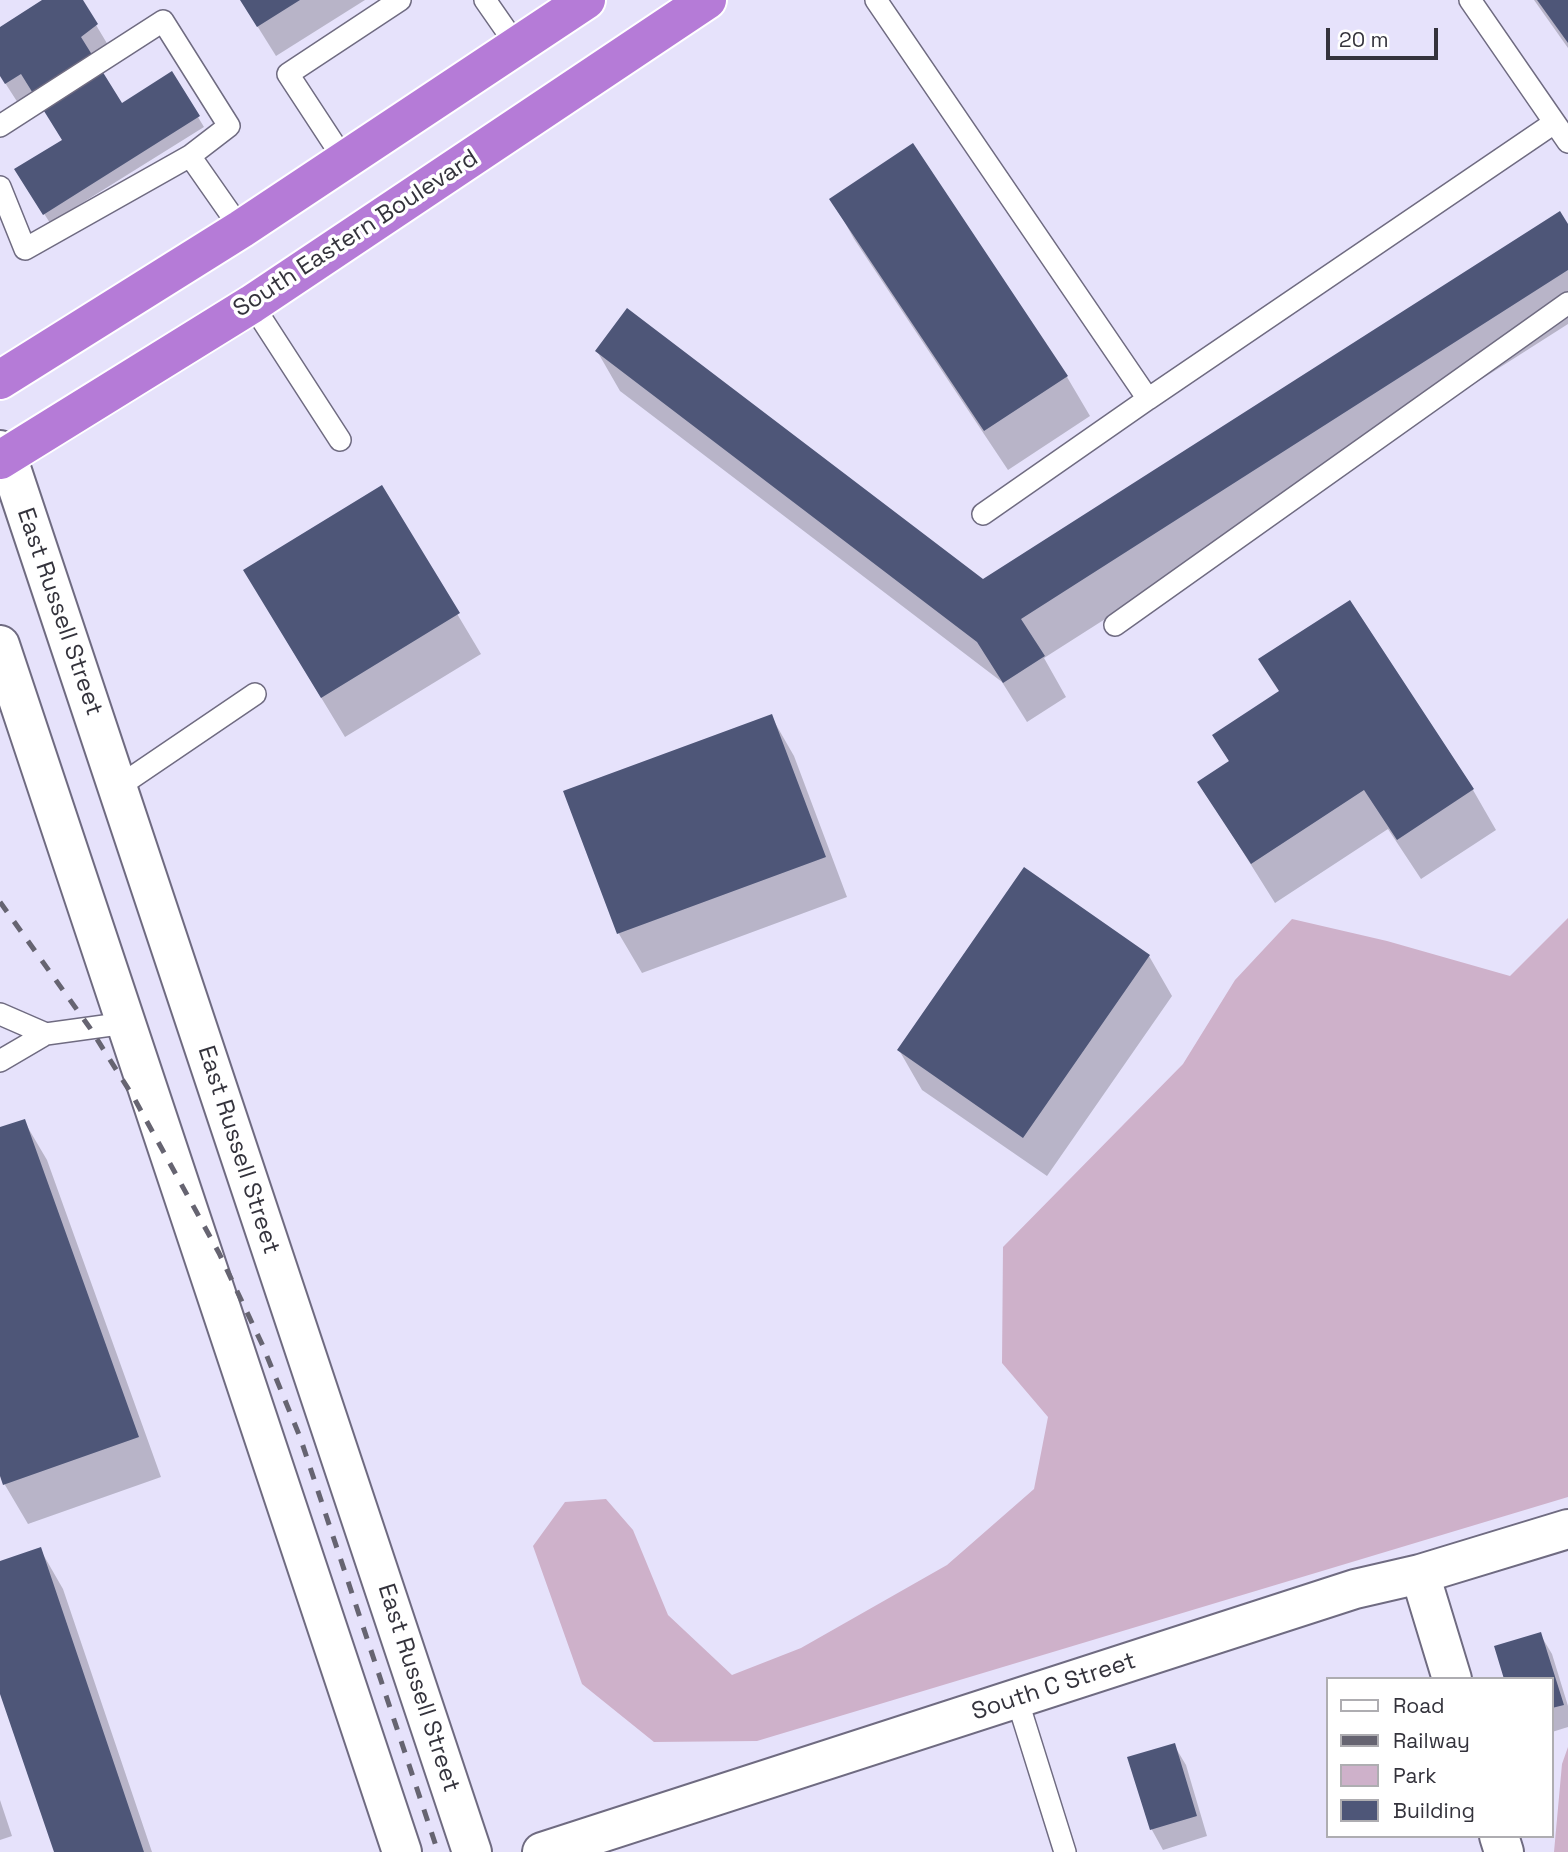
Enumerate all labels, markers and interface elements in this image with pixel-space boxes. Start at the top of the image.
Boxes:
scale bar [1330,14,1442,58]
text: 20 m [1339,26,1389,53]
street label: South Eastern Boulevard [228,144,484,324]
street label: East Russell Street [10,505,108,719]
street label: East Russell Street [191,1042,285,1258]
street label: East Russell Street [371,1580,465,1796]
street label: South C Street [968,1647,1140,1727]
legend [1326,1677,1554,1838]
text: Road [1393,1692,1445,1719]
text: Railway [1393,1727,1470,1754]
text: Park [1393,1762,1437,1789]
text: Building [1393,1797,1475,1824]

